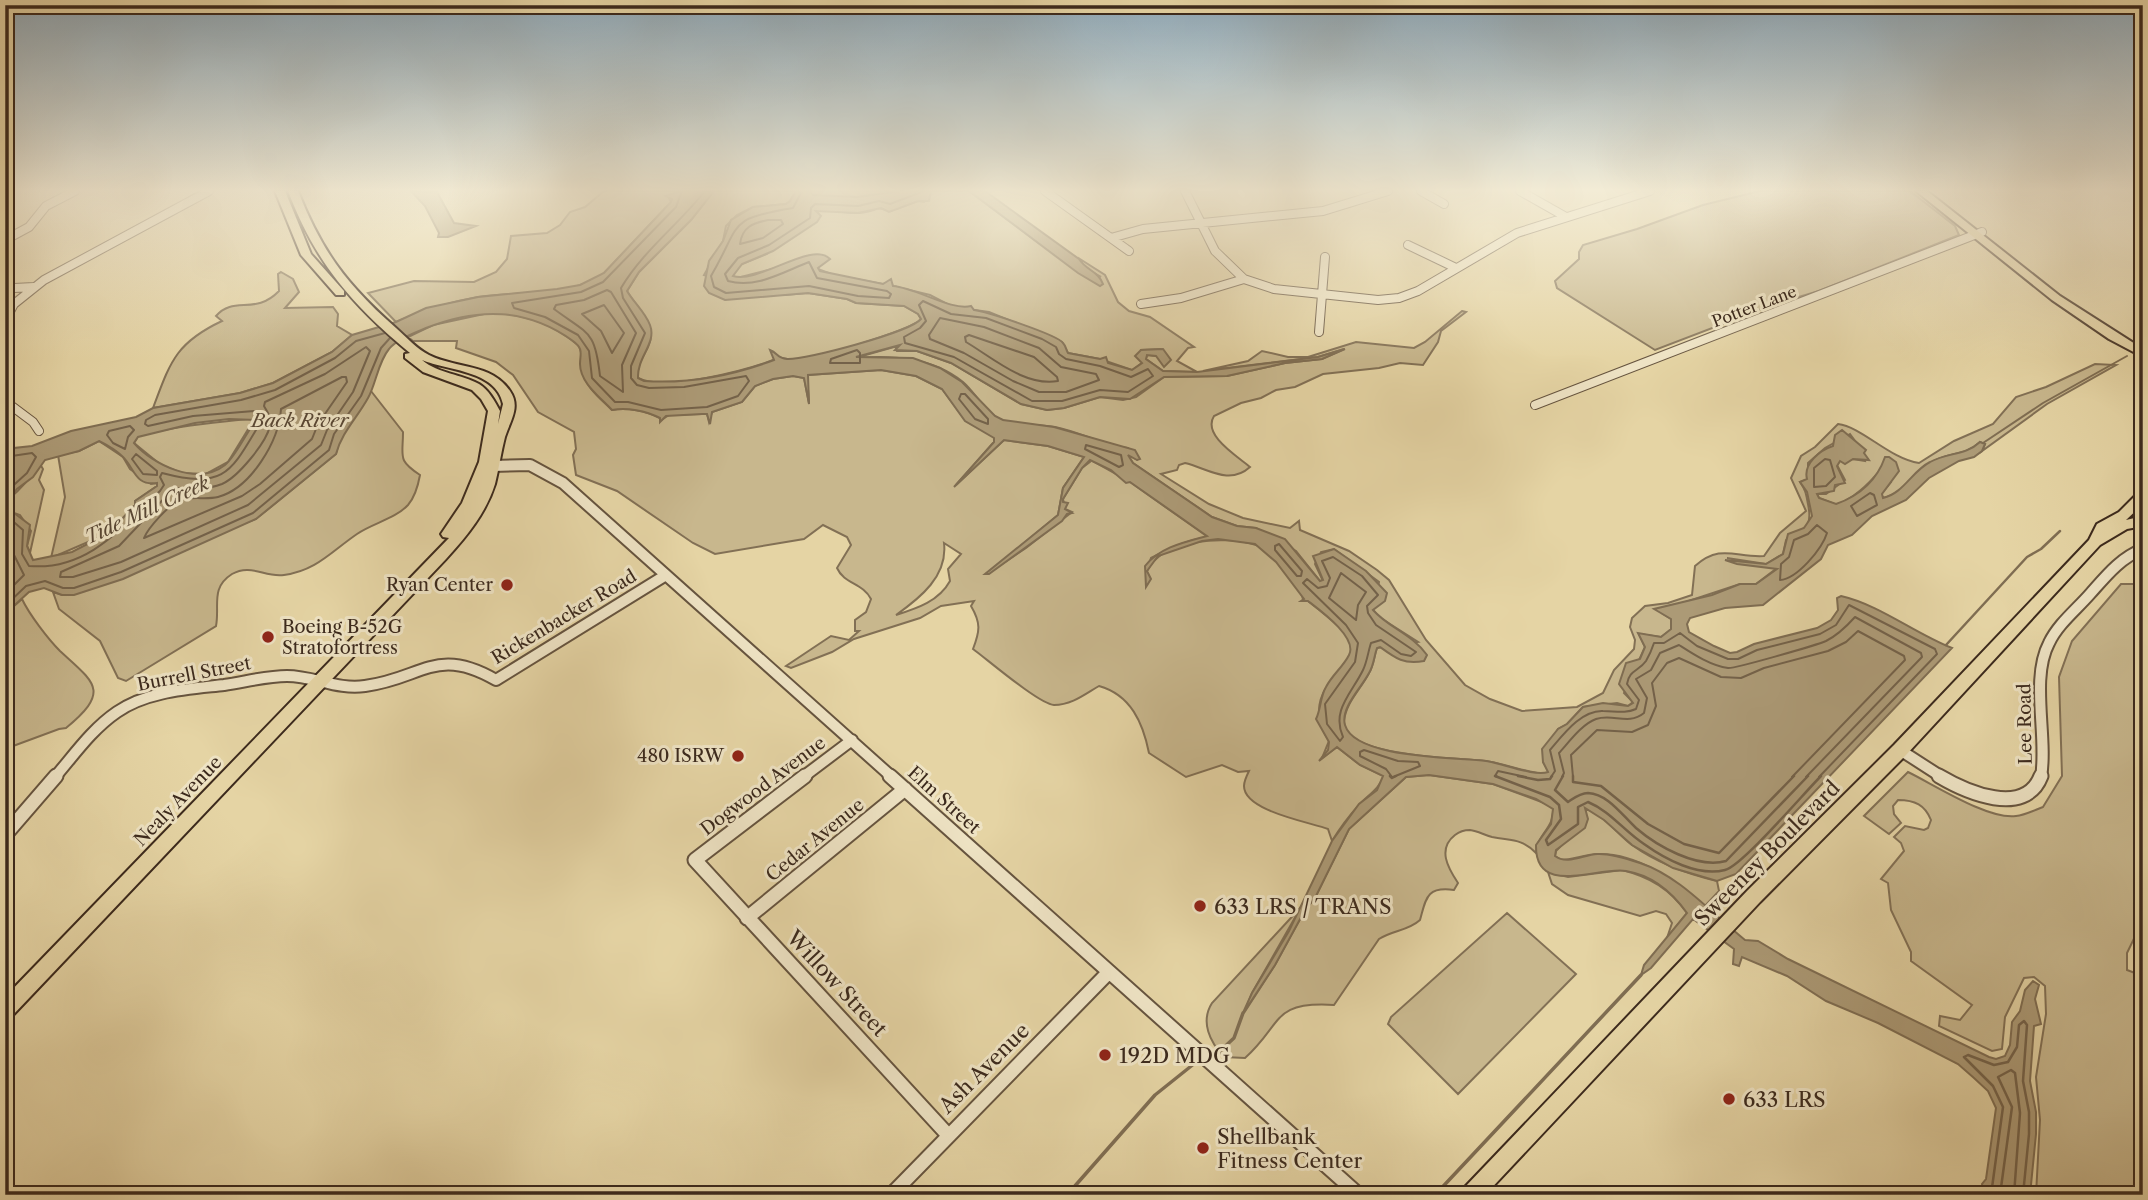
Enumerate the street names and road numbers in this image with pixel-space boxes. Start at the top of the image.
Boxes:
street label: Potter Lane [1709,281,1799,331]
street label: Rickenbacker Road [487,565,641,669]
street label: Burrell Street [135,652,253,696]
street label: Lee Road [2013,683,2037,765]
street label: Dogwood Avenue [696,732,830,840]
street label: Nealy Avenue [130,751,226,851]
street label: Elm Street [903,762,985,839]
street label: Sweeney Boulevard [1689,775,1845,931]
street label: Cedar Avenue [762,794,868,886]
street label: Willow Street [781,924,893,1042]
street label: Ash Avenue [933,1018,1034,1119]

